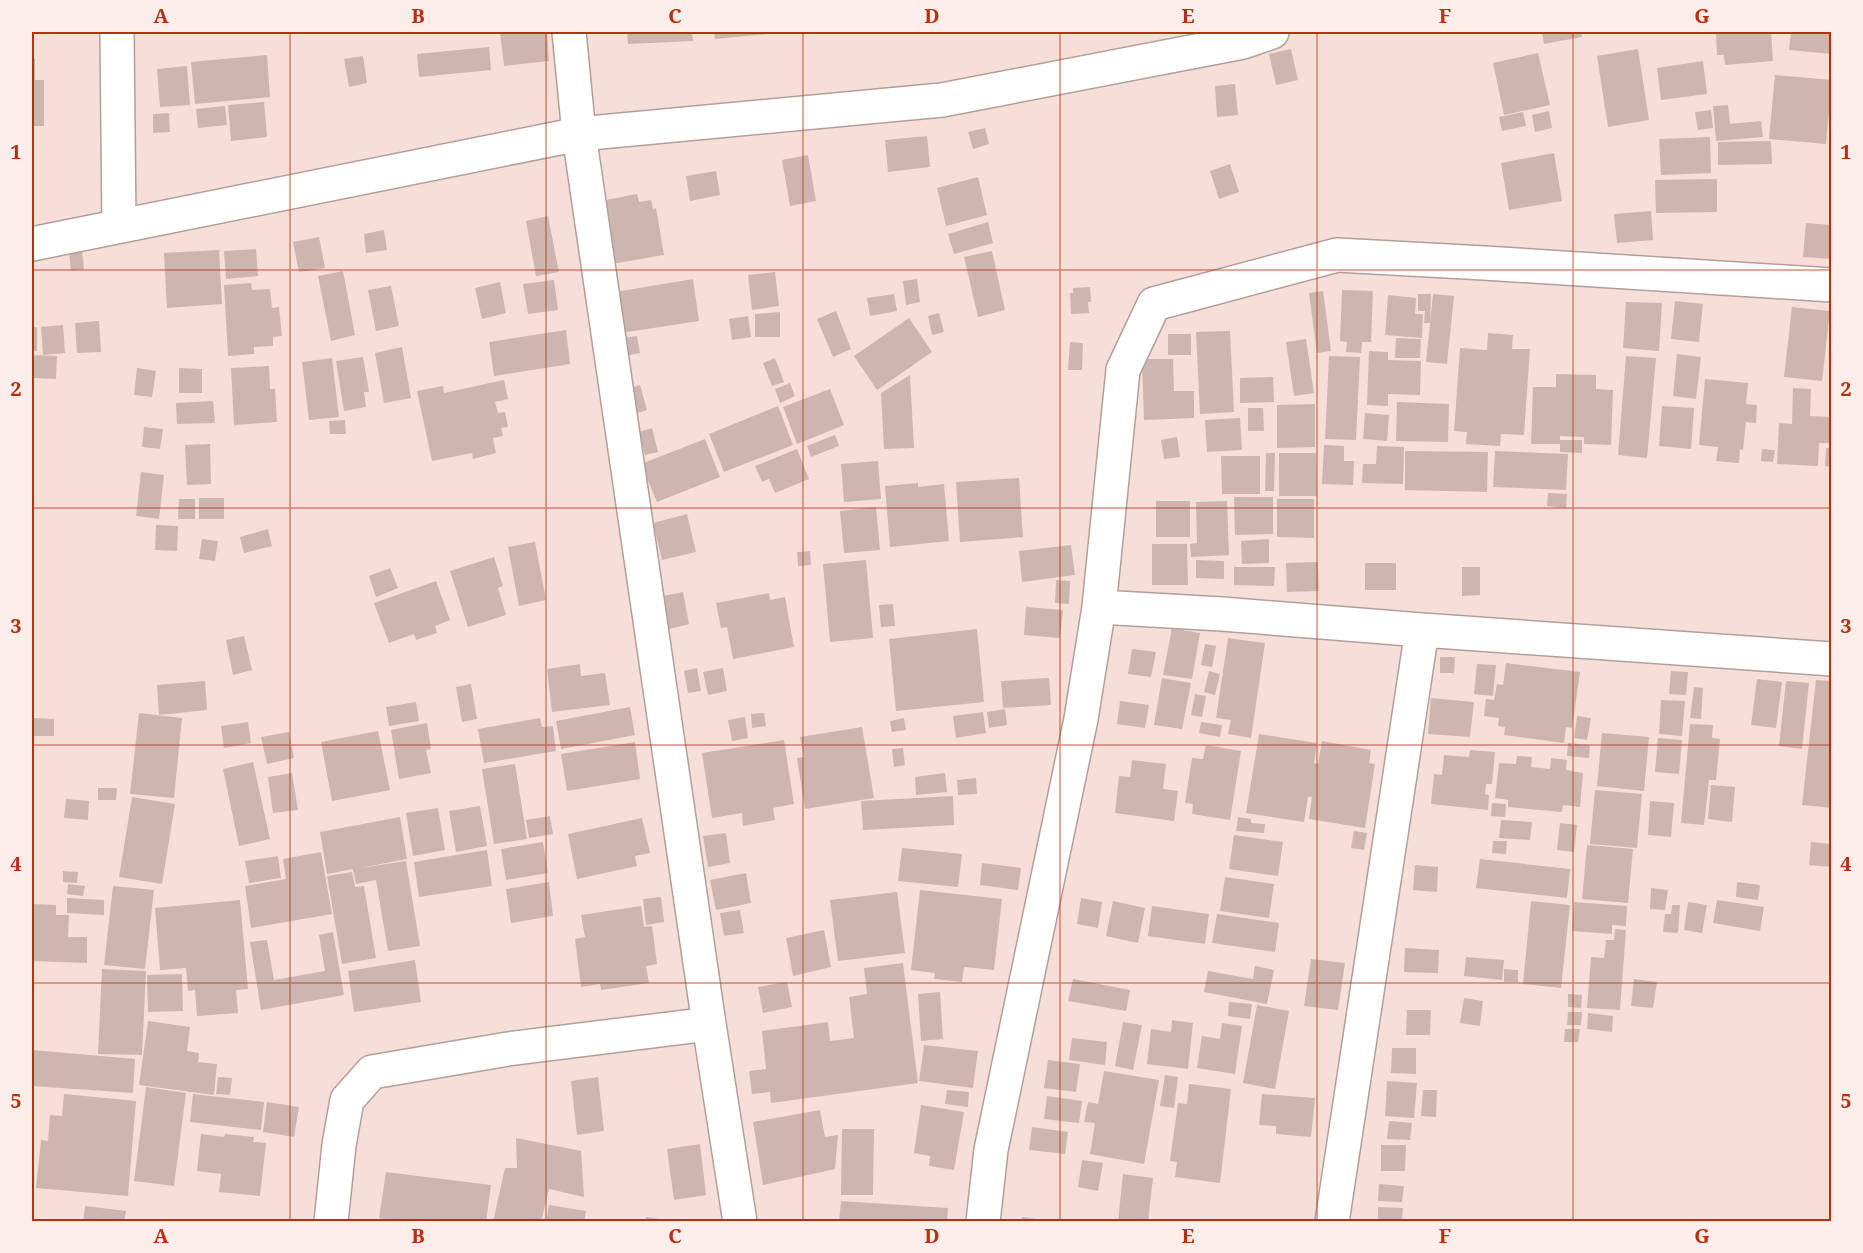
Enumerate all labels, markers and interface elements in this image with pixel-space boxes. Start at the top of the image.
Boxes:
text: A [153,2,169,29]
text: B [411,2,425,29]
text: C [668,2,682,29]
text: D [924,2,940,29]
text: E [1181,2,1195,29]
text: F [1439,2,1451,29]
text: G [1694,2,1710,29]
text: 1 [10,138,22,165]
text: 1 [1840,138,1852,165]
text: 2 [10,375,22,402]
text: 2 [1840,375,1852,402]
text: 3 [10,612,22,639]
text: 3 [1840,612,1852,639]
text: 4 [10,850,22,877]
text: 4 [1840,850,1852,877]
text: 5 [10,1087,22,1114]
text: 5 [1840,1087,1852,1114]
text: A [153,1222,169,1249]
text: B [411,1222,425,1249]
text: C [668,1222,682,1249]
text: D [924,1222,940,1249]
text: E [1181,1222,1195,1249]
text: F [1439,1222,1451,1249]
text: G [1694,1222,1710,1249]

